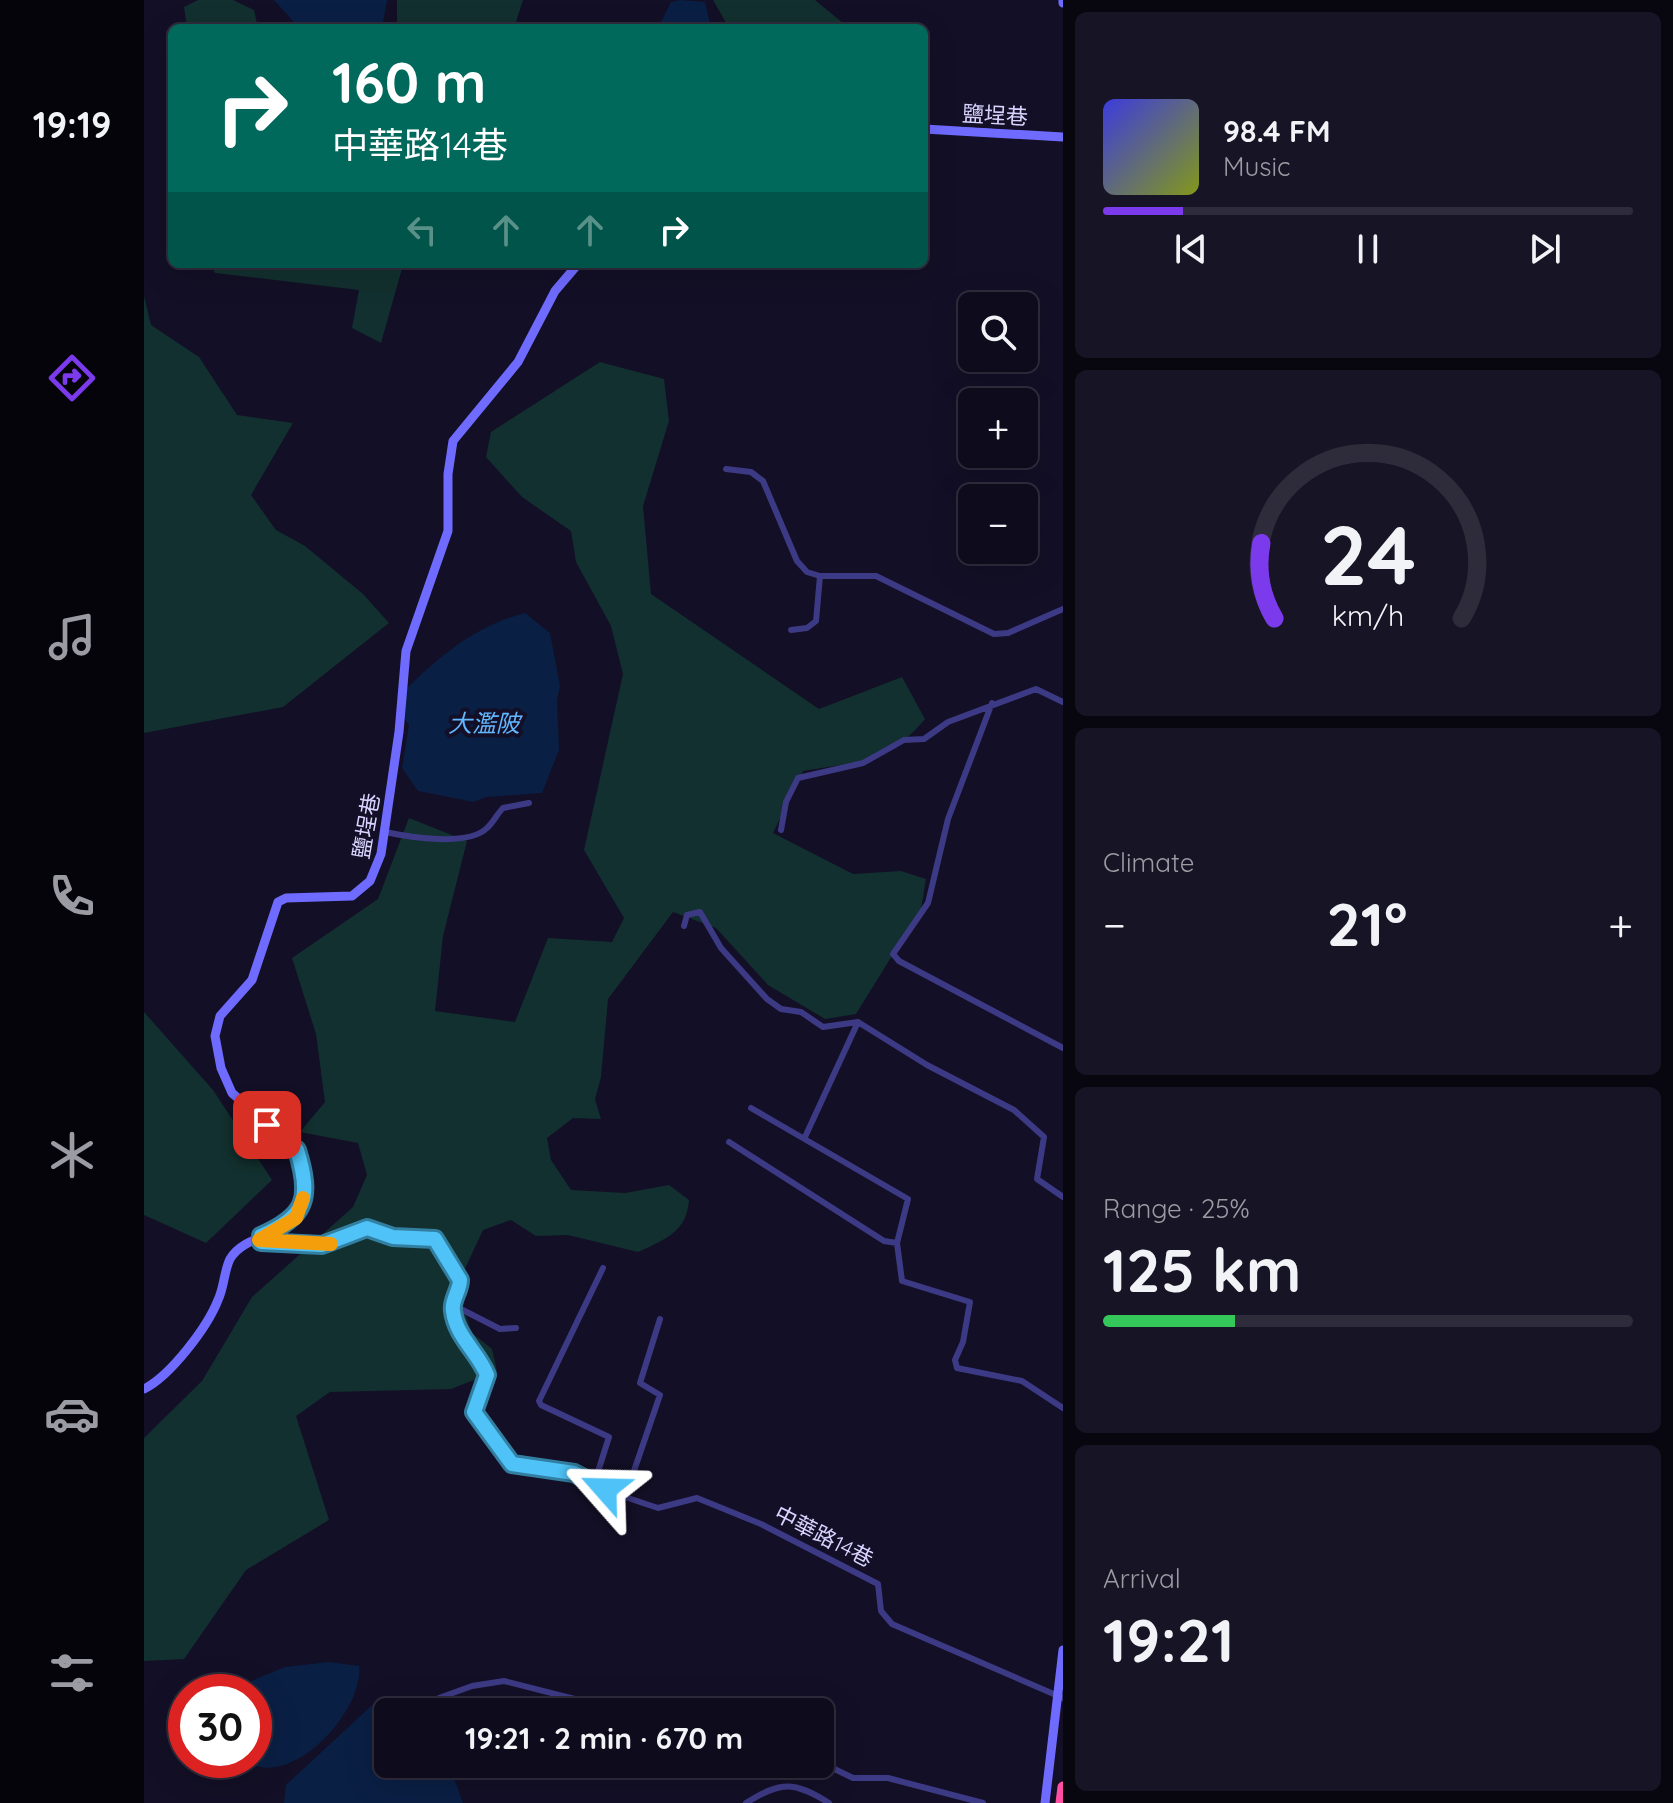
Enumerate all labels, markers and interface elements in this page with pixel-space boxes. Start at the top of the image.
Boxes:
text: 160 m [332,47,486,117]
icon: right [200,56,304,160]
street label: 鹽埕巷 [961,99,1029,131]
text: 19:19 [33,102,111,147]
text: 98.4 FM [1223,112,1331,150]
text: 中華路14巷 [332,122,508,167]
text: Music [1223,150,1291,183]
icon: left [400,208,444,252]
icon: ahead [484,208,528,252]
icon: ahead [568,208,612,252]
icon: right [652,208,696,252]
icon: previous [1169,227,1213,271]
icon: pause [1346,227,1390,271]
icon: next [1523,227,1567,271]
map controls [958,292,1038,564]
button: search [958,292,1038,372]
icon: directions [44,350,100,406]
button: + [958,388,1038,468]
button: − [958,484,1038,564]
text: 24 [1320,502,1416,606]
text: km/h [1332,597,1404,633]
icon: music [44,609,100,665]
water label: 大濫陂 [448,708,523,738]
street label: 鹽埕巷 [346,791,386,861]
text: Climate [1103,846,1194,879]
icon: phone [44,868,100,924]
text: 21° [1327,886,1408,961]
text: − [1103,897,1126,952]
text: + [1608,897,1633,952]
pin [233,1091,301,1159]
icon: arrive [245,1103,289,1147]
icon: climate [44,1127,100,1183]
text: Range · 25% [1103,1192,1250,1225]
text: 125 km [1103,1232,1301,1307]
icon: car [44,1386,100,1442]
position arrow [563,1447,647,1531]
street label: 中華路14巷 [770,1499,878,1573]
text: Arrival [1103,1562,1181,1595]
text: 19:21 [1103,1602,1234,1677]
icon: filters [44,1645,100,1701]
speed limit sign: 30 [168,1674,272,1778]
text: 19:21 · 2 min · 670 m [465,1719,743,1757]

